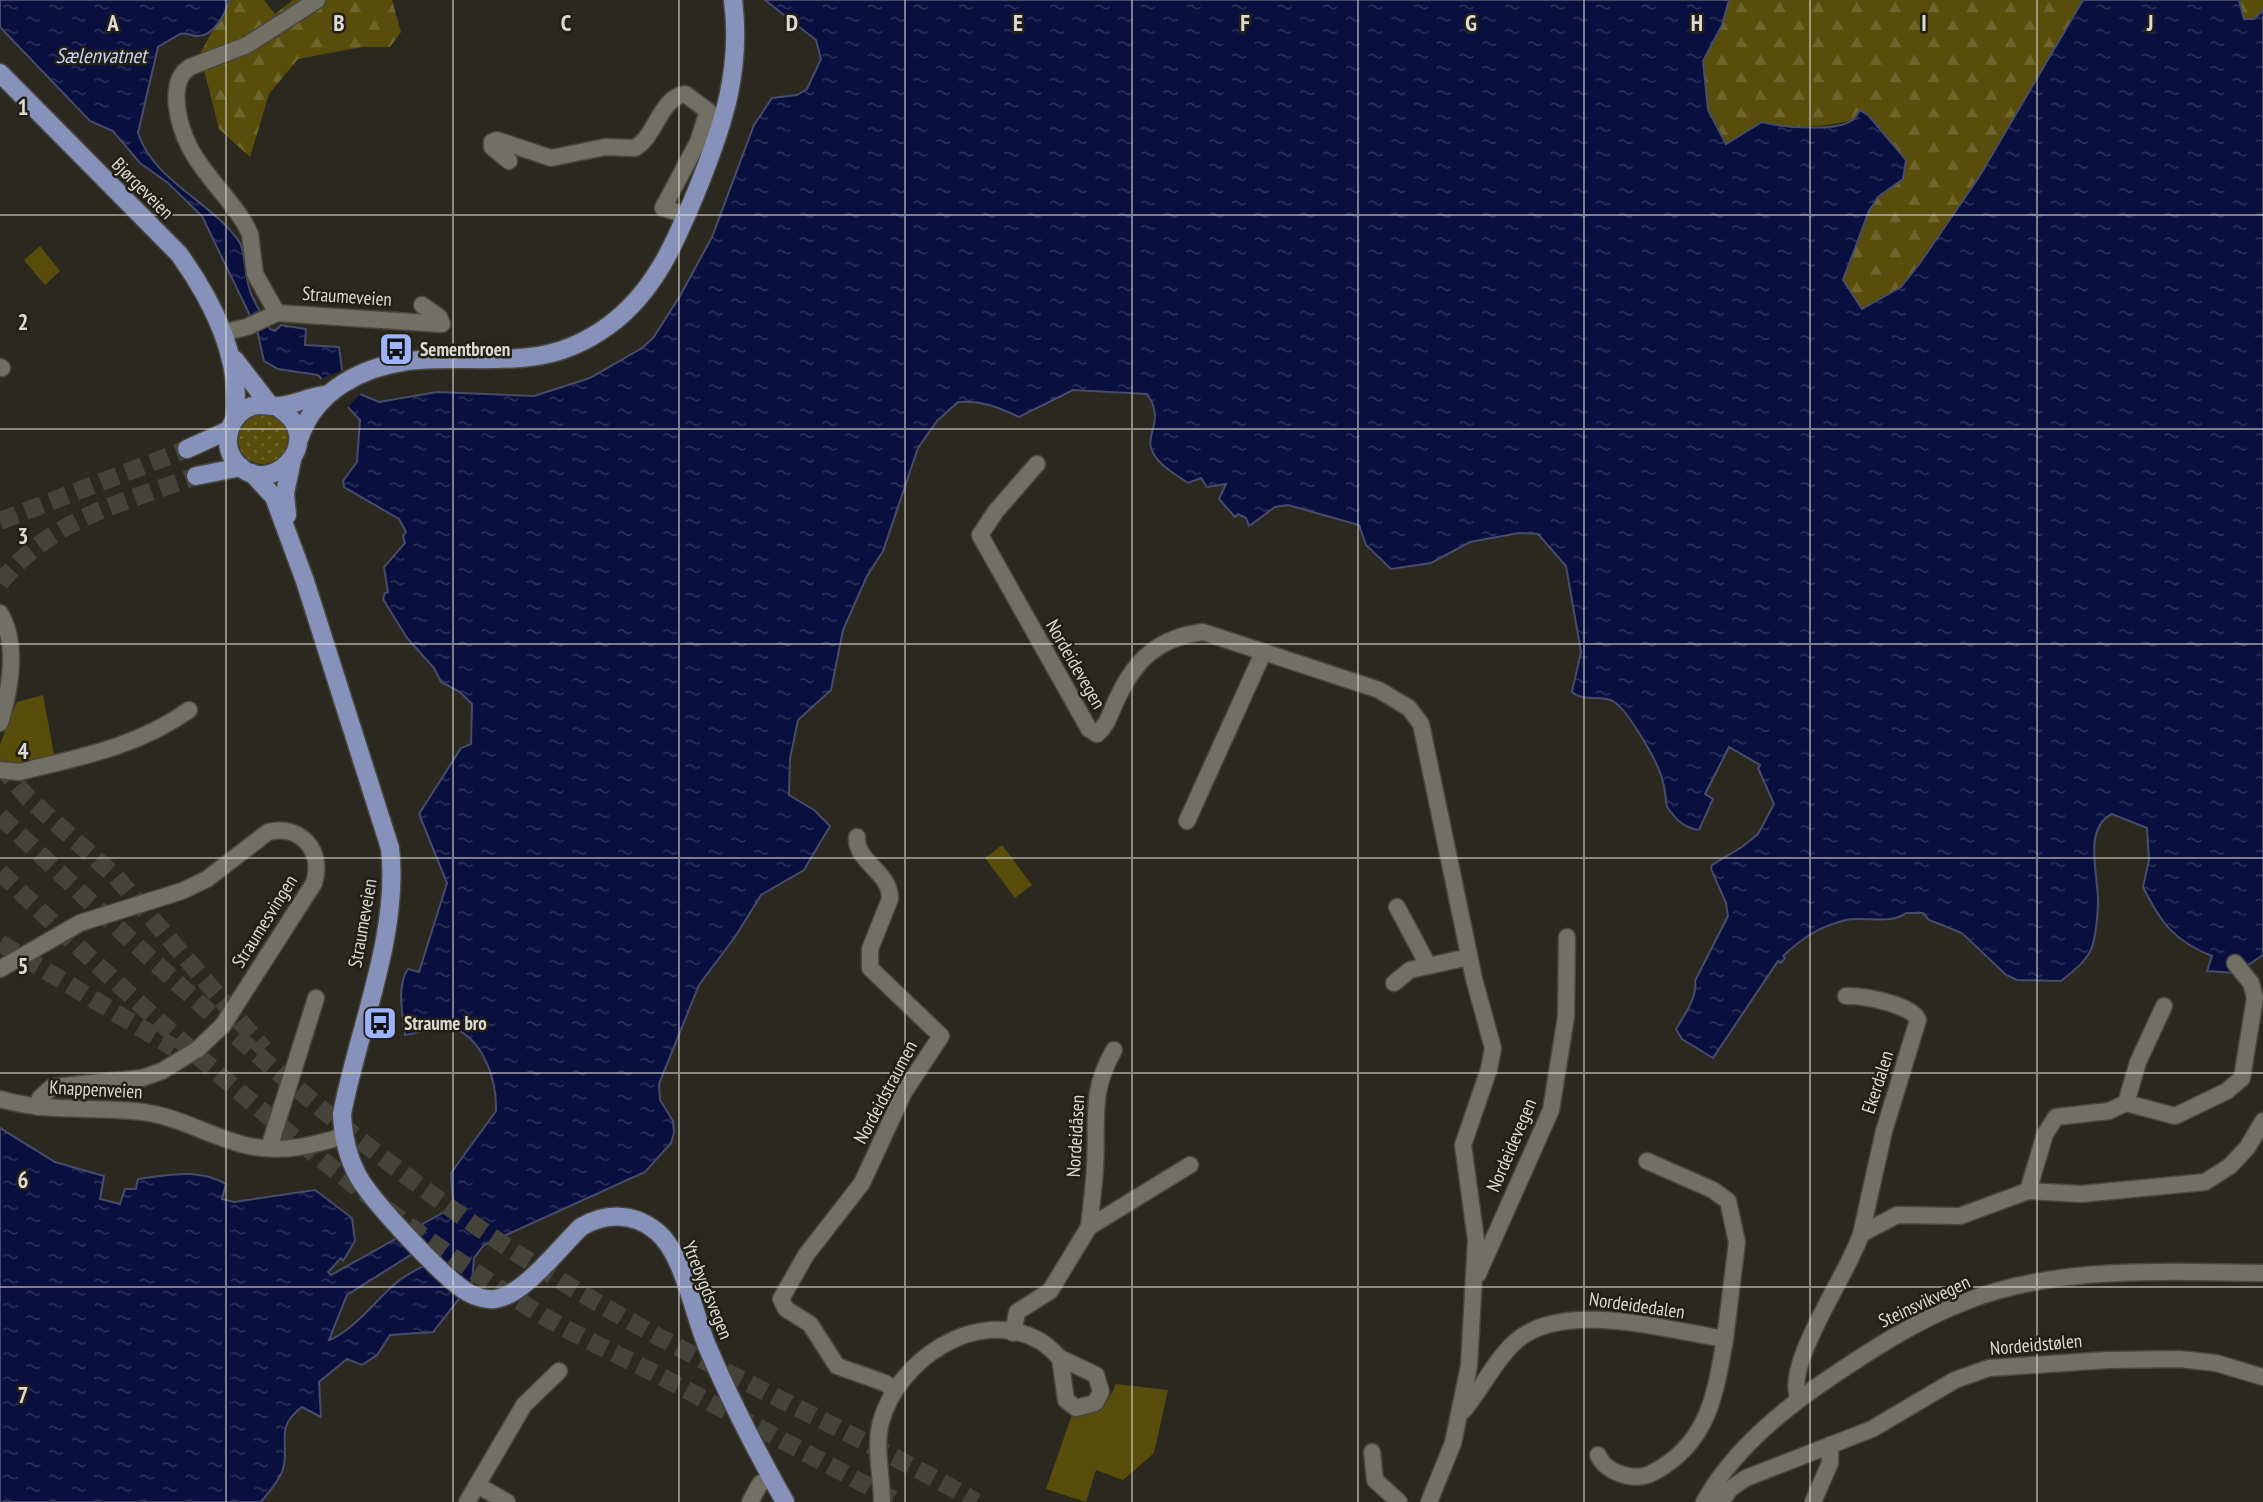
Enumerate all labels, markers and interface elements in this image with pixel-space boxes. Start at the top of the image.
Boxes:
text: A [106,8,119,37]
text: B [333,8,345,37]
text: C [561,8,572,37]
text: D [786,8,798,37]
text: E [1013,8,1023,37]
text: F [1240,8,1250,37]
text: G [1465,8,1477,37]
text: H [1691,8,1703,37]
text: I [1921,8,1927,37]
text: J [2146,8,2153,37]
water label: Sælenvatnet [55,42,149,69]
text: 1 [18,92,29,121]
street label: Bjørgeveien [107,152,179,224]
street label: Straumeveien [301,281,393,311]
text: 2 [18,307,29,336]
bus stop icon: Sementbroen [377,330,415,368]
place label: Sementbroen [420,337,510,361]
text: 3 [18,521,29,550]
street label: Nordeidevegen [1041,615,1111,713]
text: 4 [18,736,29,765]
street label: Straumesvingen [226,870,302,972]
street label: Straumeveien [342,877,382,969]
text: 5 [18,951,29,980]
bus stop icon: Straume bro [361,1004,399,1042]
place label: Straume bro [404,1011,487,1035]
street label: Nordeidstraumen [848,1036,922,1148]
street label: Ekerdalen [1856,1047,1898,1117]
street label: Knappenveien [49,1075,143,1103]
street label: Nordeidåsen [1061,1094,1089,1178]
street label: Nordeidevegen [1481,1095,1541,1195]
text: 6 [18,1165,29,1194]
street label: Ytrebygdsvegen [677,1237,739,1343]
street label: Steinsvikvegen [1874,1269,1974,1333]
street label: Nordeidedalen [1588,1286,1686,1324]
street label: Nordeidstølen [1989,1328,2083,1360]
text: 7 [18,1380,29,1409]

